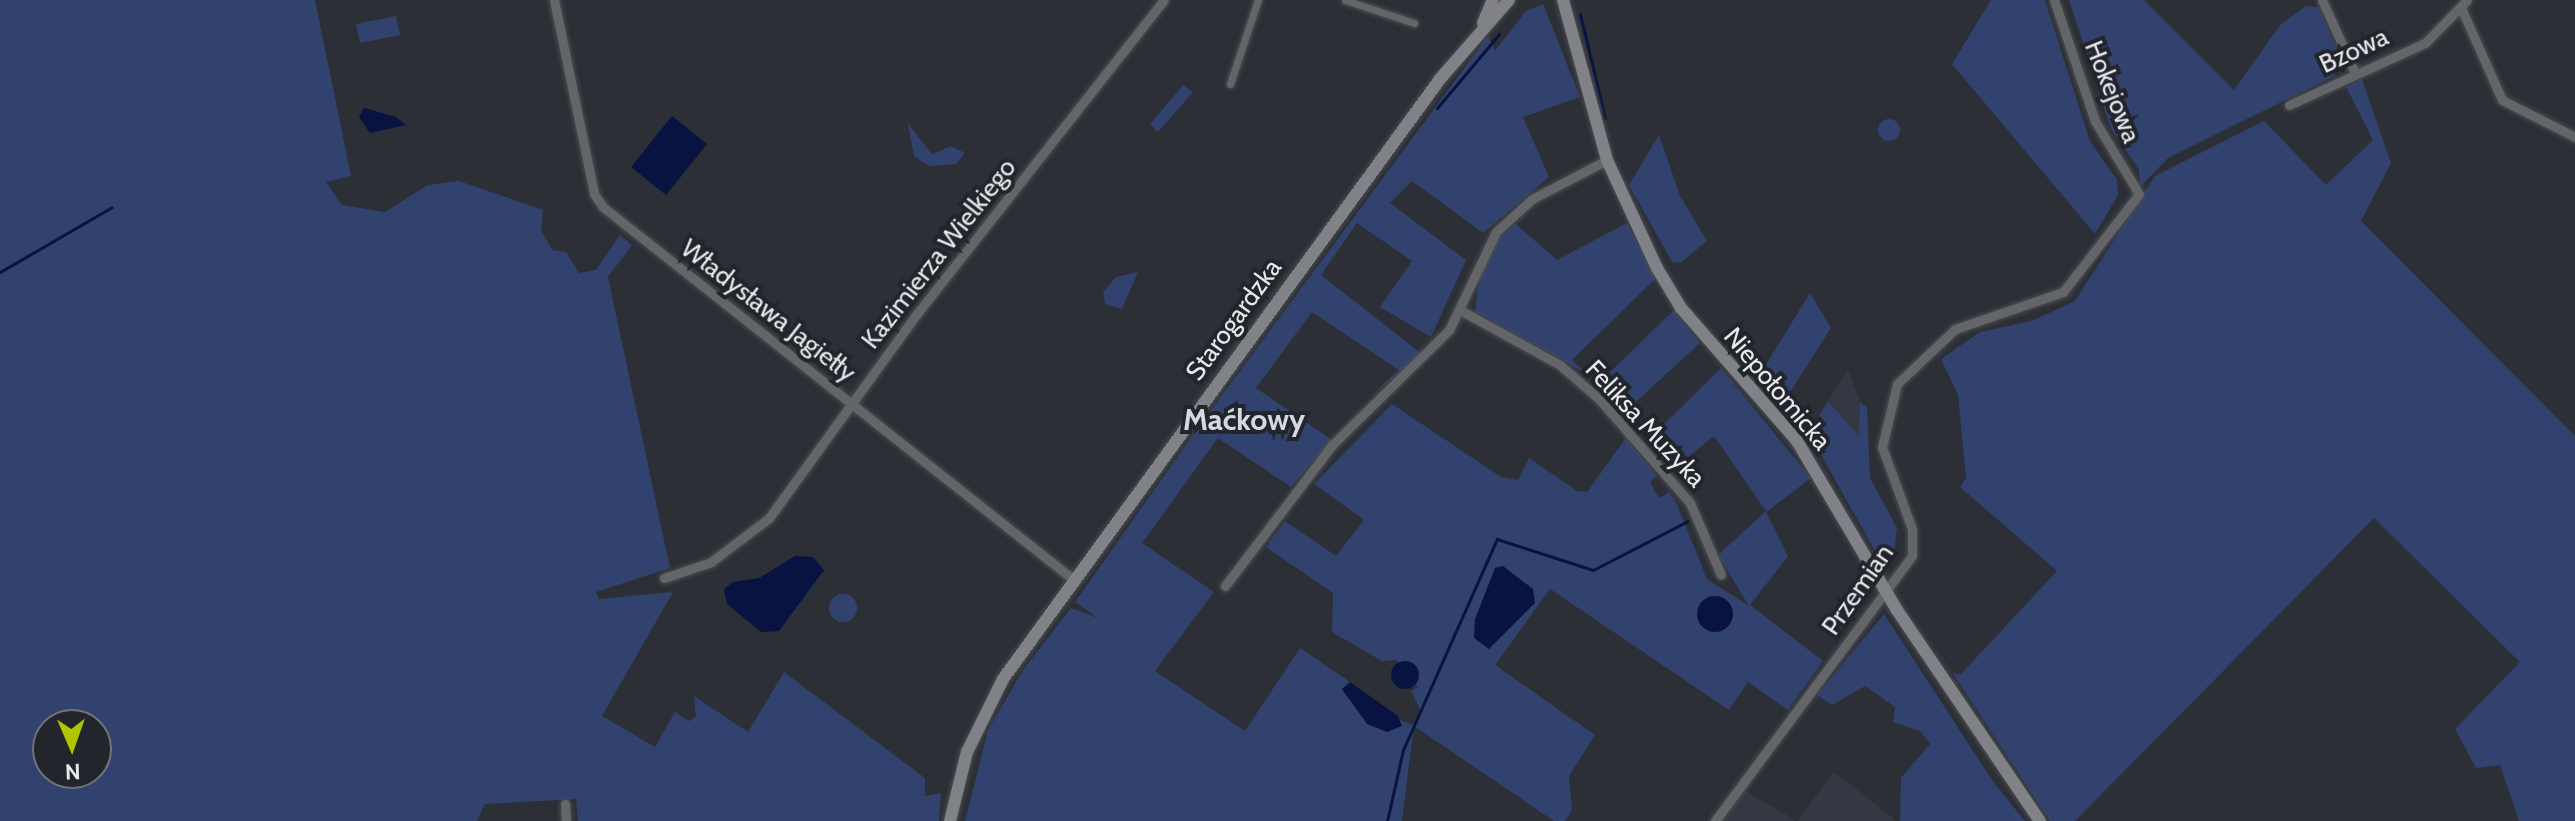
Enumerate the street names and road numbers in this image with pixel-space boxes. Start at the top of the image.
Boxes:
street label: Bzowa [2315,22,2393,80]
street label: Hokejowa [2077,36,2147,148]
street label: Kazimierza Wielkiego [855,153,1023,355]
street label: Władysława Jagiełły [674,233,862,389]
street label: Starogardzka [1180,253,1288,387]
street label: Niepołomicka [1717,321,1837,457]
street label: Feliksa Muzyka [1578,354,1712,494]
street label: Przemian [1816,539,1900,641]

